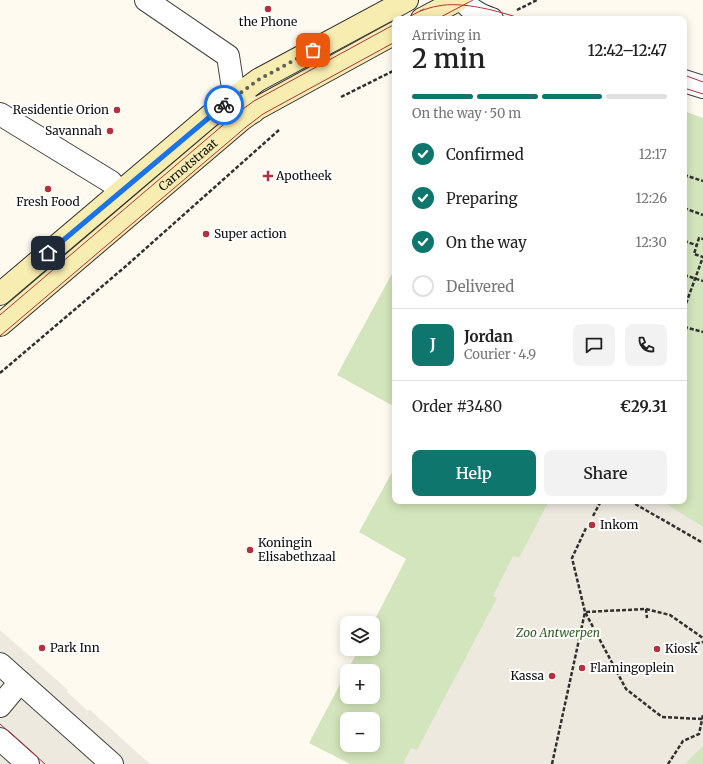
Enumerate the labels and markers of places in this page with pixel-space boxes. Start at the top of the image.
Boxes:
marker: the Phone [263,4,273,14]
place label: the Phone [239,14,297,29]
pin [296,33,330,67]
place label: Residentie Orion [13,102,109,117]
marker: Residentie Orion [112,105,122,115]
place label: Savannah [45,123,102,138]
marker: Savannah [105,126,115,136]
place label: Apotheek [275,168,332,183]
marker: Apotheek [263,171,273,181]
marker: Fresh Food [43,184,53,194]
place label: Fresh Food [16,194,80,209]
place label: Super action [214,226,287,241]
marker: Super action [201,229,211,239]
pin [31,236,65,270]
place label: Inkom [600,517,639,532]
marker: Inkom [587,520,597,530]
place label: Koningin Elisabethzaal [258,535,336,564]
marker: Koningin Elisabethzaal [245,545,255,555]
place label: Park Inn [50,640,100,655]
place label: Kiosk [665,641,698,656]
marker: Park Inn [37,643,47,653]
marker: Kiosk [652,644,662,654]
place label: Flamingoplein [590,660,674,675]
marker: Flamingoplein [577,663,587,673]
place label: Kassa [511,668,545,683]
marker: Kassa [547,671,557,681]

